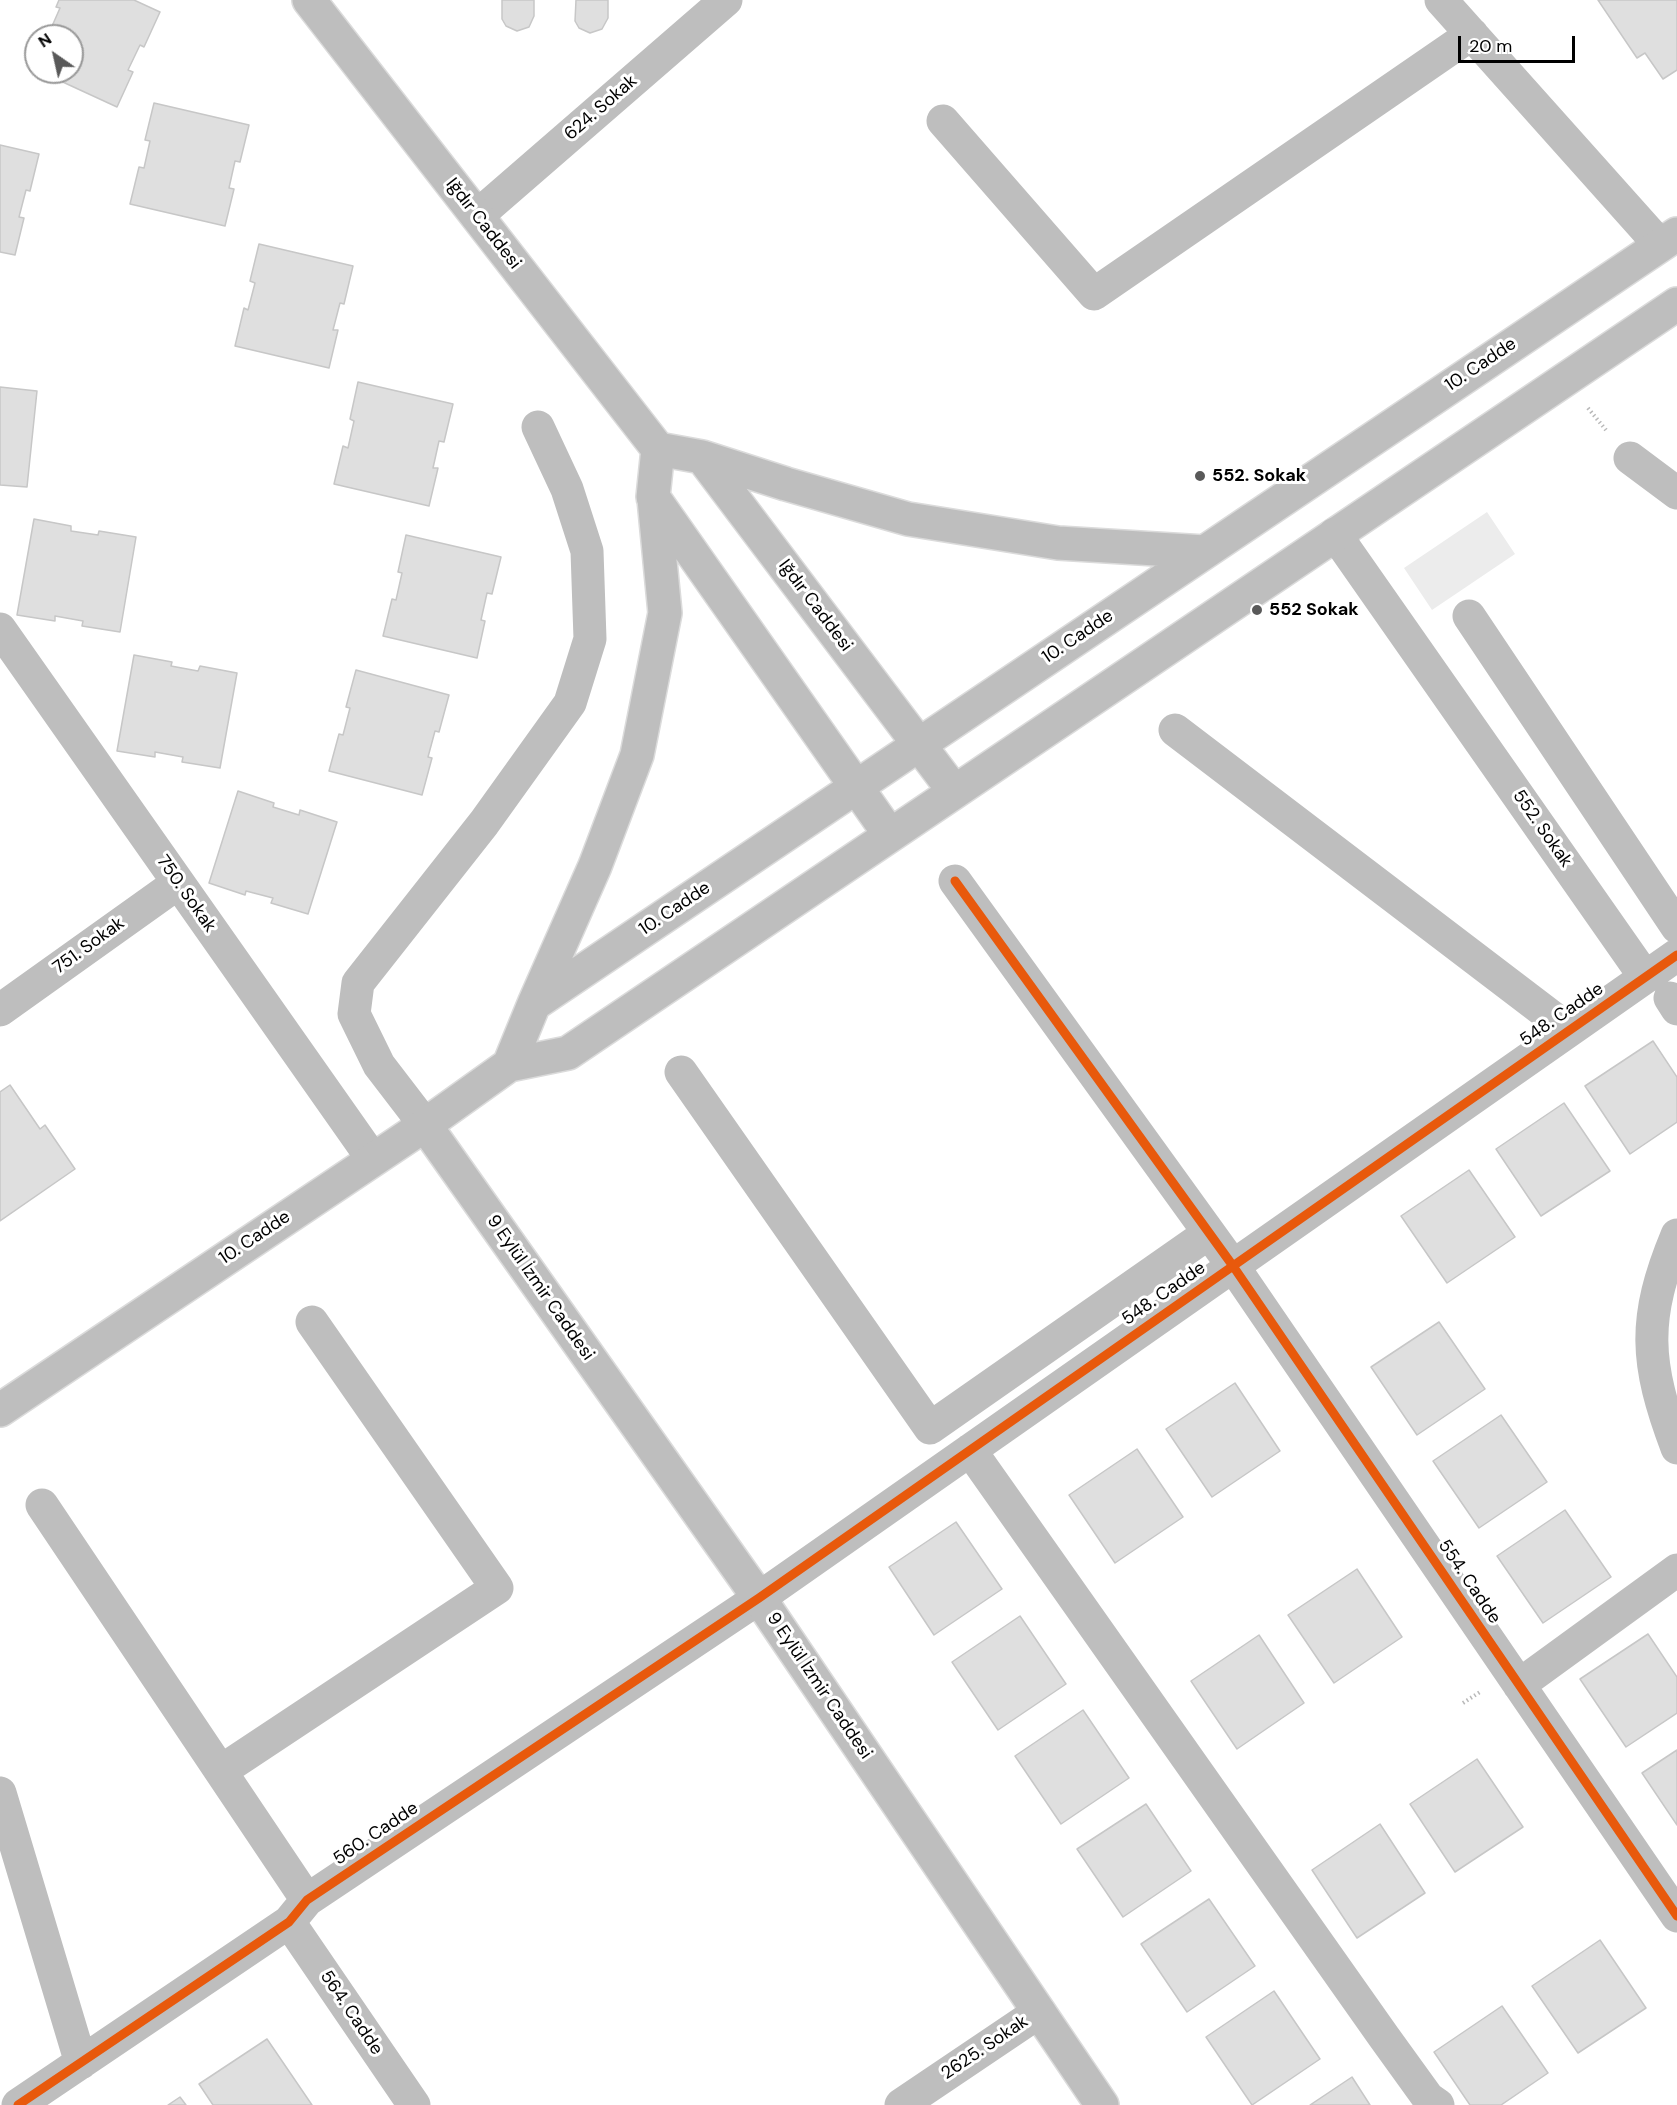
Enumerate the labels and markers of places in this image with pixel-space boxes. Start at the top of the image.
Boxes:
place label: 552. Sokak [1212,465,1306,487]
marker: 552. Sokak [1193,469,1207,483]
place label: 552 Sokak [1269,599,1359,621]
marker: 552 Sokak [1250,603,1264,617]

